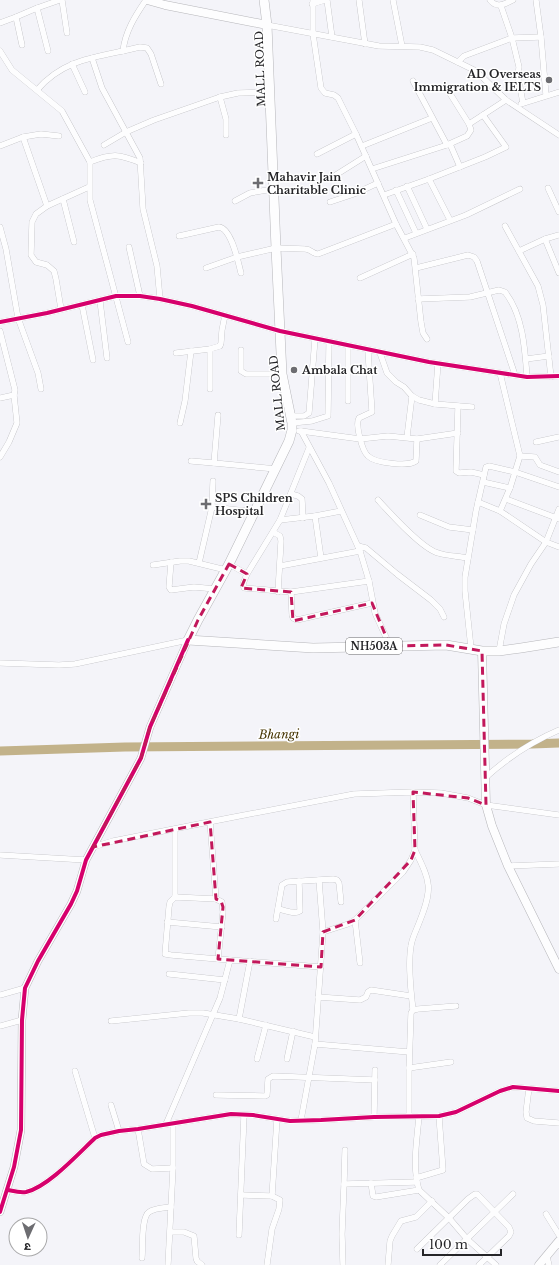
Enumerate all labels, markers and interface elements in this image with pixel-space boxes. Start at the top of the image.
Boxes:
street label: MALL ROAD [252,30,268,107]
place label: AD Overseas Immigration & IELTS [414,67,541,94]
marker: AD Overseas Immigration & IELTS [544,75,554,85]
place label: Mahavir Jain Charitable Clinic [267,170,366,197]
marker: Mahavir Jain Charitable Clinic [252,177,264,189]
street label: MALL ROAD [266,354,288,432]
place label: Ambala Chat [301,363,378,377]
marker: Ambala Chat [289,365,299,375]
place label: SPS Children Hospital [215,491,293,518]
marker: SPS Children Hospital [200,498,212,510]
road number: NH503A [346,638,402,654]
water label: Bhangi [258,726,300,742]
north arrow [8,1217,48,1257]
scale bar [423,1231,501,1257]
text: 100 m [429,1237,468,1252]
text: उ [23,1240,31,1254]

